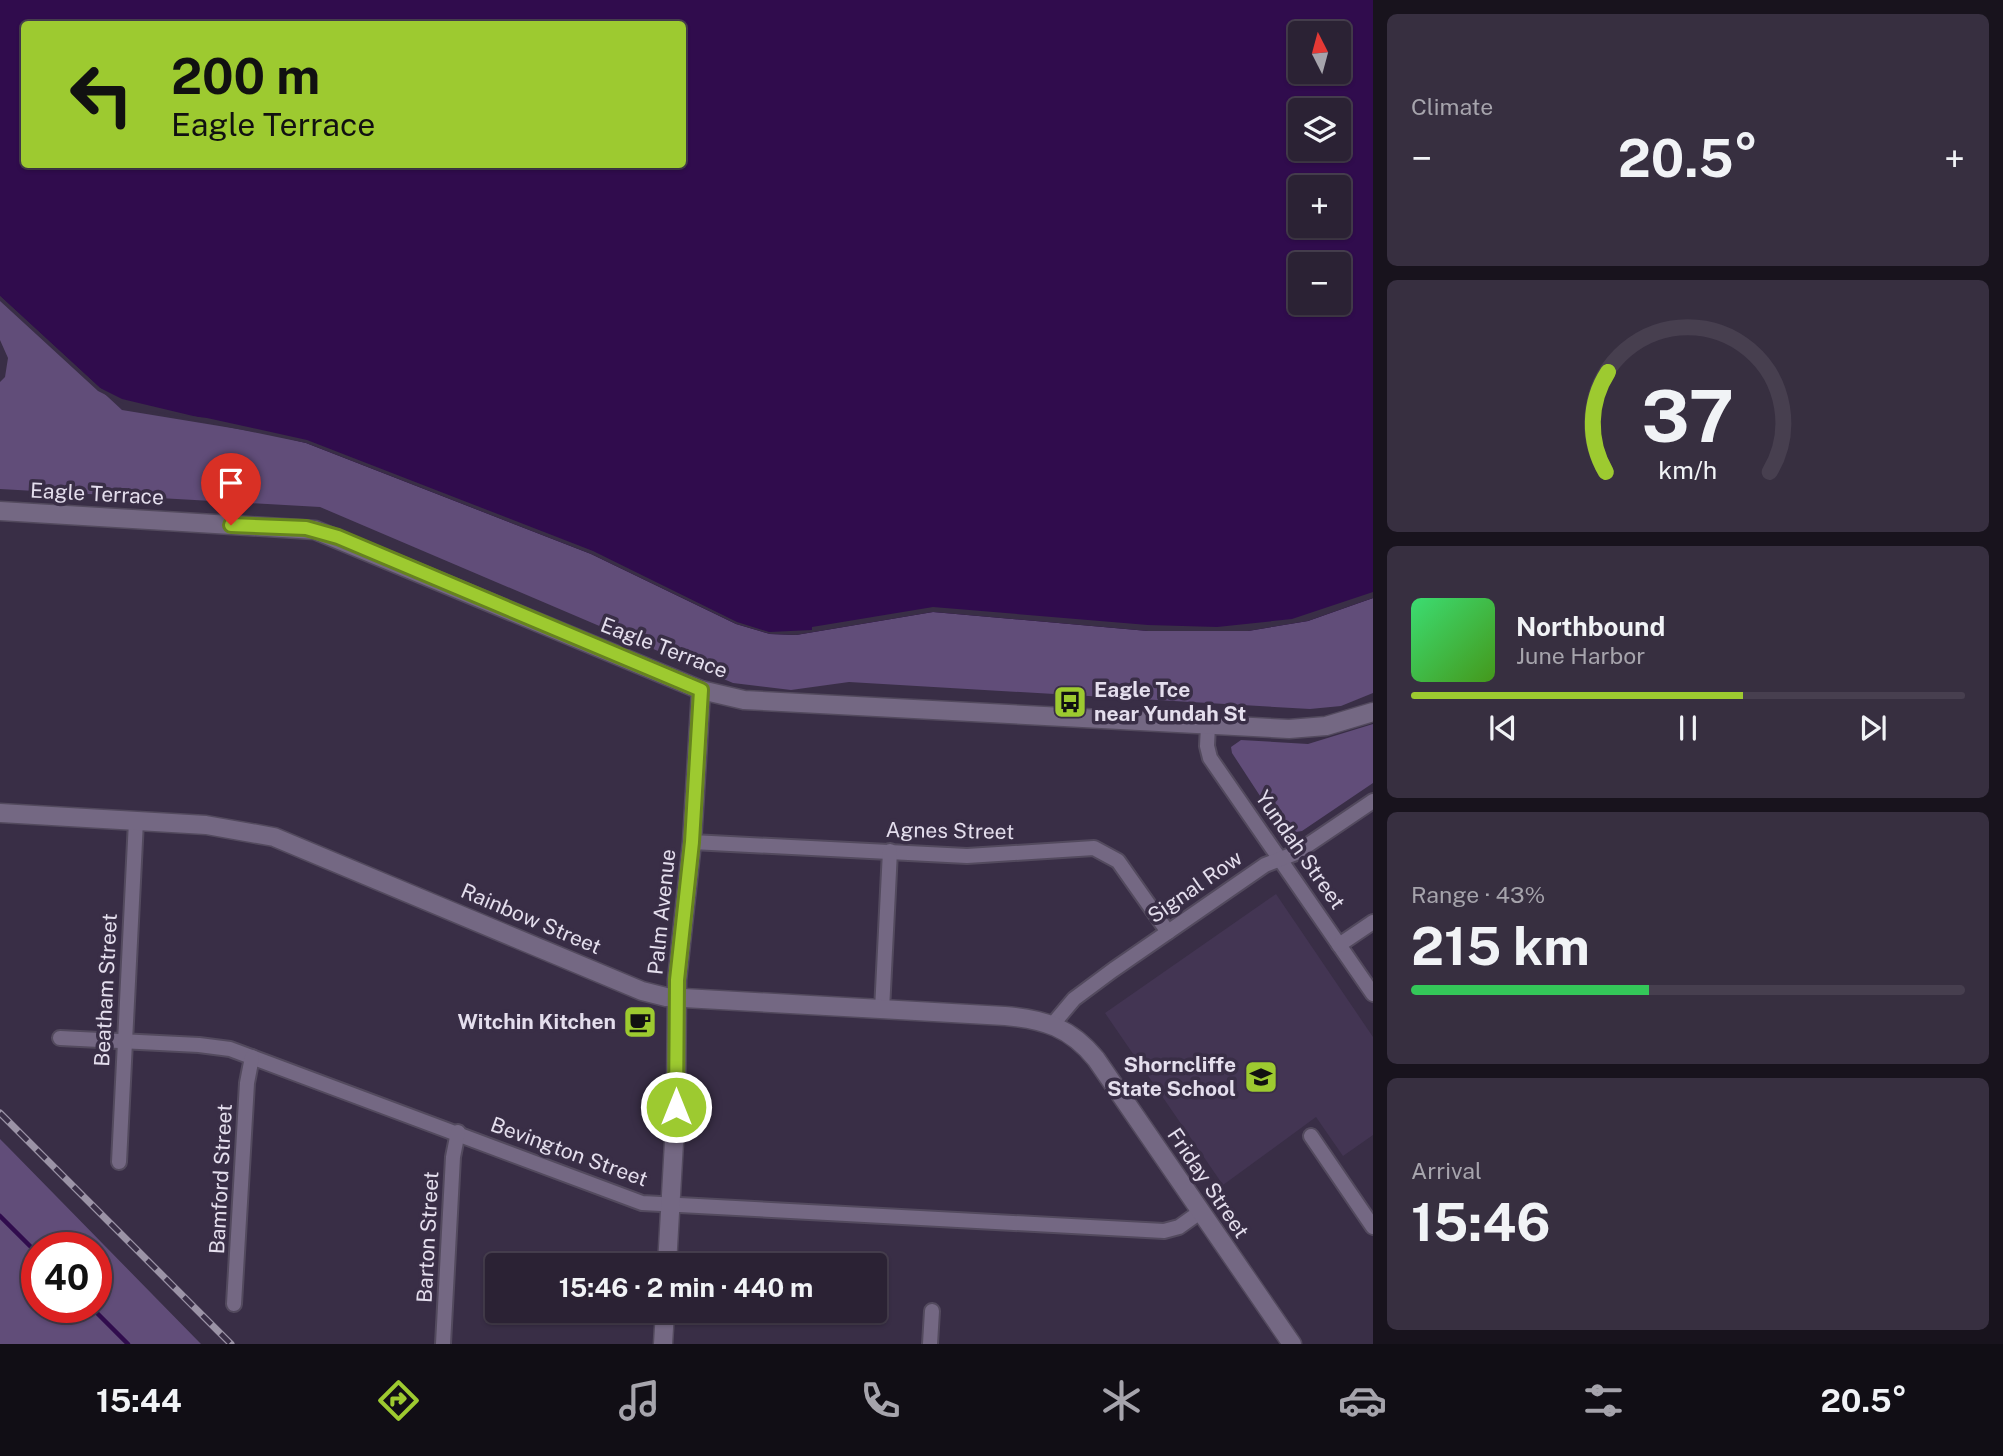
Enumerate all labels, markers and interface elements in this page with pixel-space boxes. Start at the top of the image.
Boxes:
north arrow [1288,21,1351,84]
map controls [1288,21,1351,315]
text: 200 m [171,47,320,105]
icon: left [56,49,147,140]
text: Climate [1411,93,1493,120]
button: layers [1288,98,1351,161]
text: Eagle Terrace [171,106,375,143]
text: 20.5° [1618,128,1758,189]
text: − [1411,136,1432,181]
text: + [1944,136,1965,181]
button: + [1288,175,1351,238]
button: − [1288,252,1351,315]
text: 37 [1642,373,1734,458]
pin [201,453,261,525]
text: km/h [1659,455,1717,485]
icon: arrive [212,464,250,502]
street label: Eagle Terrace [29,478,165,509]
text: Northbound [1516,611,1665,642]
street label: Eagle Terrace [597,612,731,683]
text: June Harbor [1516,642,1645,669]
place label: Eagle Tce near Yundah St [1094,677,1246,726]
bus stop icon: Eagle Tce near Yundah St [1051,683,1089,721]
icon: previous [1484,709,1522,747]
icon: pause [1669,709,1707,747]
icon: next [1854,709,1892,747]
street label: Yundah Street [1250,786,1350,914]
street label: Agnes Street [886,817,1015,844]
street label: Signal Row [1143,845,1247,928]
street label: Palm Avenue [642,848,681,976]
street label: Rainbow Street [457,878,605,959]
text: Range · 43% [1411,881,1545,908]
street label: Beatham Street [89,913,122,1067]
text: 215 km [1411,916,1590,977]
cafe icon: Witchin Kitchen [621,1003,659,1041]
place label: Witchin Kitchen [457,1009,616,1034]
place label: Shorncliffe State School [1107,1052,1236,1101]
school or university icon: Shorncliffe State School [1242,1058,1280,1096]
position arrow [639,1070,713,1144]
street label: Bamford Street [204,1103,237,1255]
street label: Bevington Street [487,1112,651,1192]
street label: Friday Street [1162,1123,1254,1242]
text: Arrival [1411,1157,1482,1184]
street label: Barton Street [412,1170,443,1303]
text: 15:46 [1411,1192,1551,1253]
speed limit sign: 40 [21,1232,112,1323]
text: 15:46 · 2 min · 440 m [559,1272,813,1303]
icon: directions [374,1376,423,1425]
icon: music [615,1376,664,1425]
icon: phone [856,1376,905,1425]
icon: climate [1097,1376,1146,1425]
icon: car [1338,1376,1387,1425]
icon: filters [1579,1376,1628,1425]
text: 15:44 [96,1382,182,1419]
text: 20.5° [1821,1382,1907,1419]

